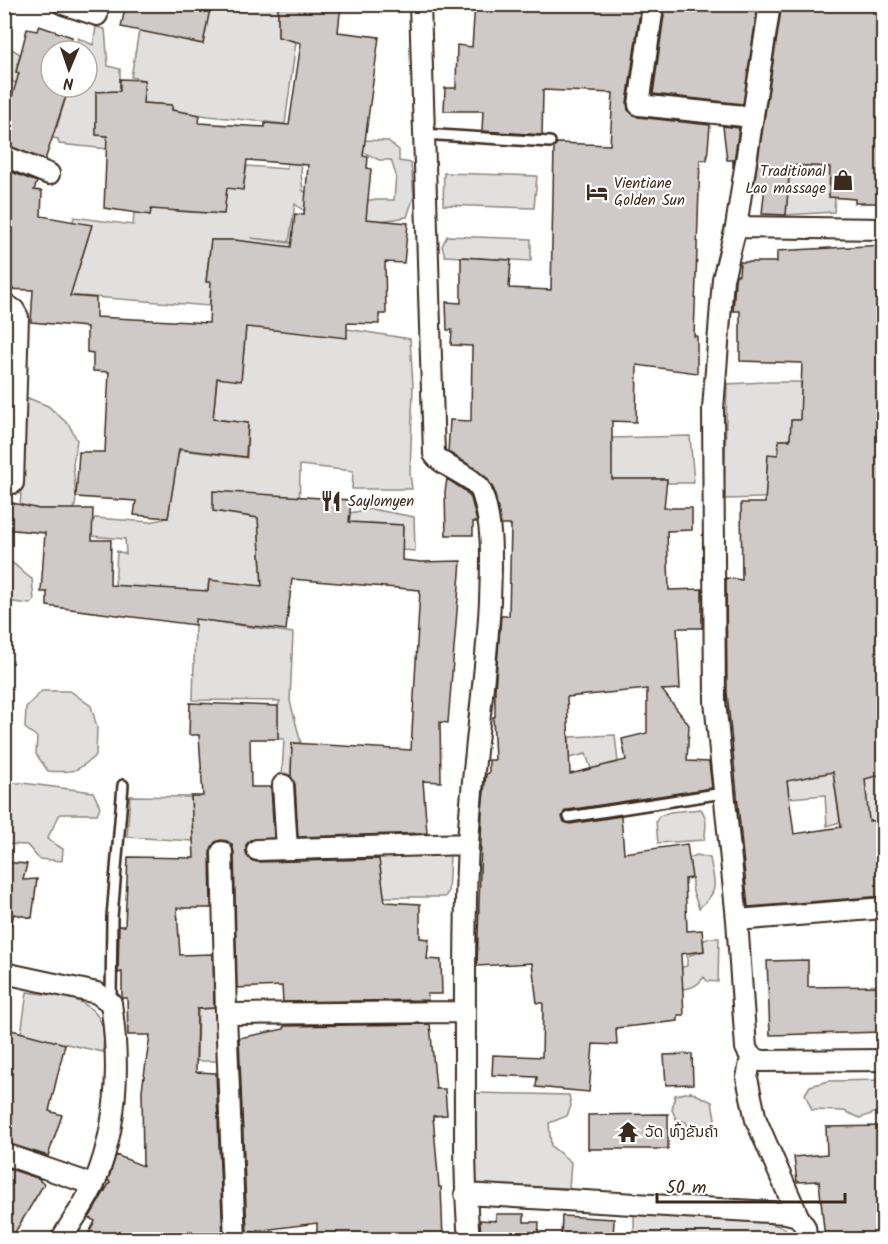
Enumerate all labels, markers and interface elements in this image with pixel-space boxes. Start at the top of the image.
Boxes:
north arrow [39,39,99,99]
text: N [63,70,74,95]
place label: Traditional Lao massage [745,160,826,201]
shop icon: Traditional Lao massage [831,168,855,192]
place label: Vientiane Golden Sun [614,172,685,213]
hotel icon: Vientiane Golden Sun [585,180,609,204]
restaurant icon: Saylomyen [319,489,343,513]
place label: Saylomyen [348,490,414,514]
temple icon: ວັດ ທົ່ງຂັນຄຳ [616,1120,640,1144]
place label: ວັດ ທົ່ງຂັນຄຳ [645,1121,718,1145]
scale bar [657,1166,844,1204]
text: 50 m [666,1174,706,1203]

